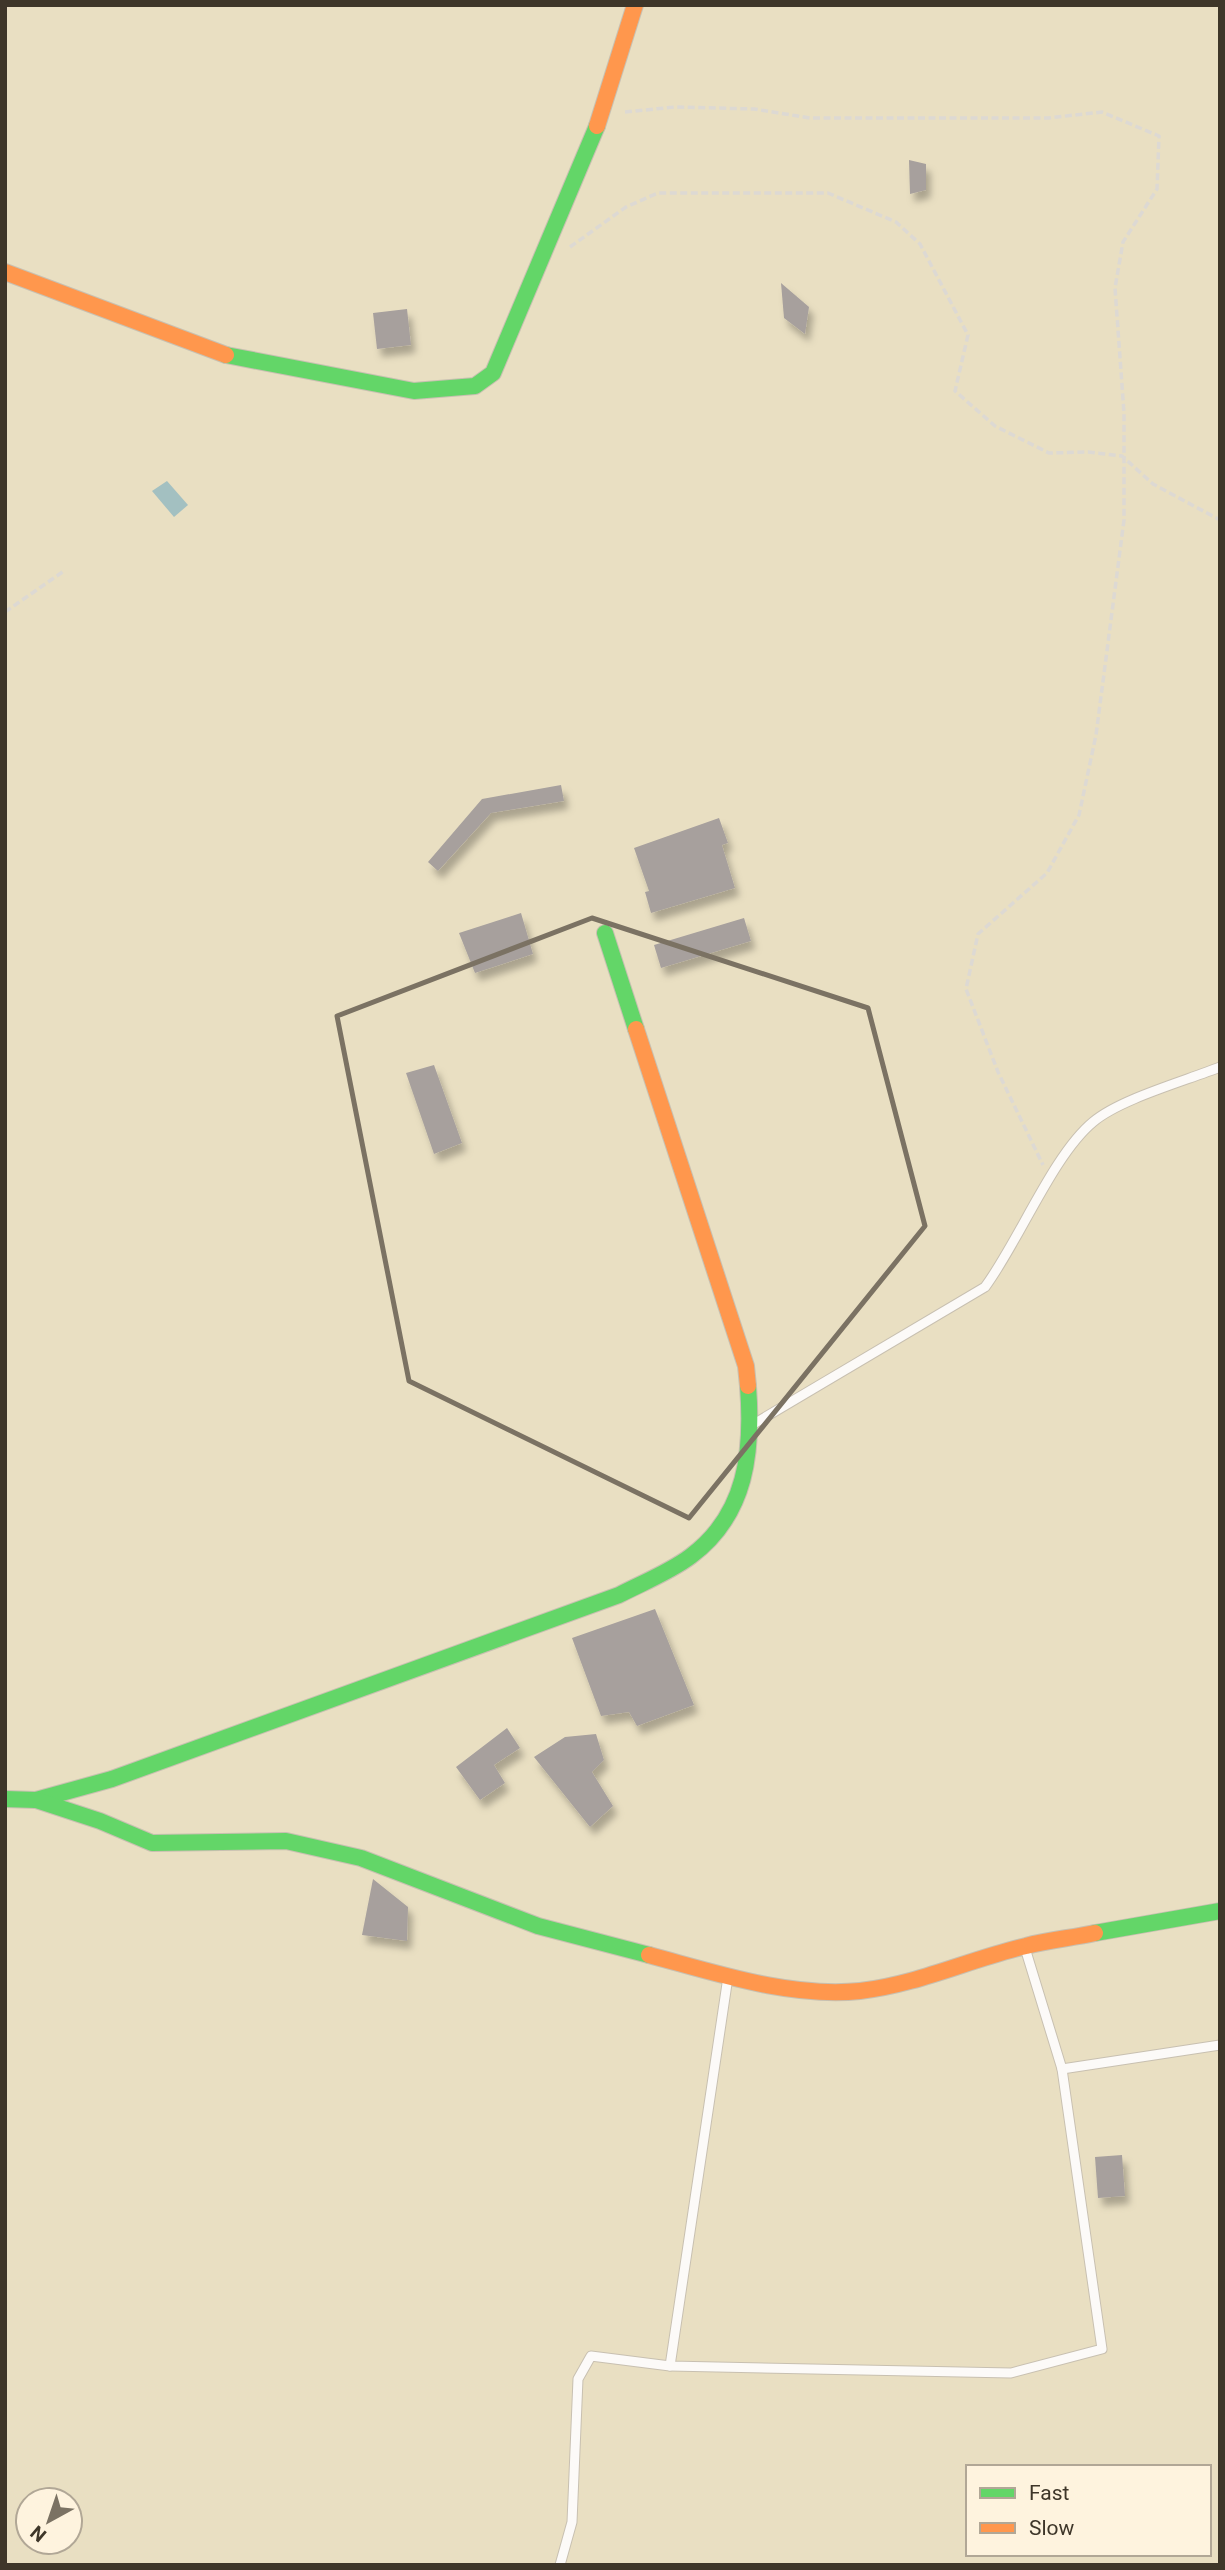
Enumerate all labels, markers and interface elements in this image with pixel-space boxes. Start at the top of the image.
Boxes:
legend [966,2465,1211,2556]
text: Fast [1029,2481,1070,2505]
north arrow [14,2486,84,2556]
text: Slow [1029,2516,1075,2540]
text: N [26,2521,51,2547]

